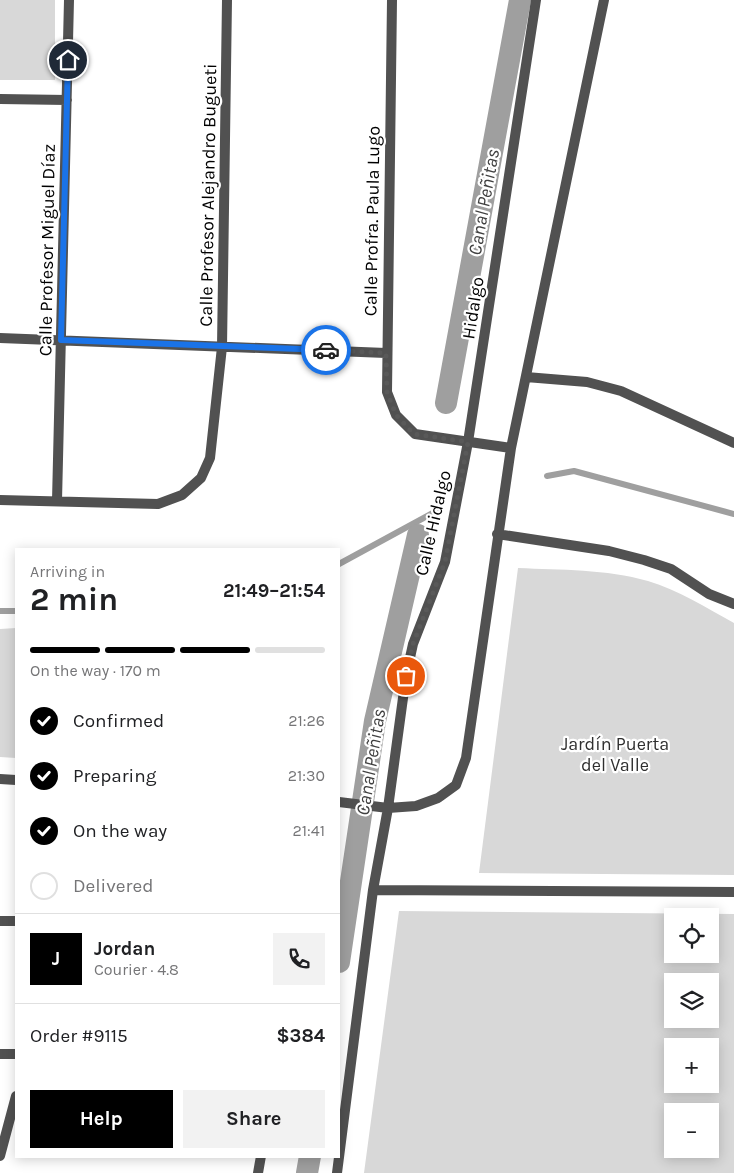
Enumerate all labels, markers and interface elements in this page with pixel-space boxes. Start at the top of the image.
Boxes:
pin [47,39,89,81]
icon: home [54,46,82,74]
street label: Calle Profesor Alejandro Bugueti [195,63,221,327]
street label: Calle Profra. Paula Lugo [359,126,385,316]
street label: Calle Profesor Miguel Díaz [34,144,60,356]
water label: Canal Peñitas [464,147,504,257]
street label: Hidalgo [457,275,489,341]
courier [301,325,351,375]
icon: car [312,336,340,364]
street label: Calle Hidalgo [410,468,456,578]
text: Arriving in [30,562,105,581]
text: 21:49–21:54 [223,580,325,602]
text: 2 min [30,581,118,618]
pin [385,655,427,697]
text: On the way · 170 m [30,661,161,680]
icon: bag [392,662,420,690]
icon: check [30,707,58,735]
water label: Canal Peñitas [352,707,390,817]
text: Confirmed [73,710,164,732]
text: 21:26 [288,711,325,730]
park label: Jardín Puerta del Valle [561,733,669,776]
icon: check [30,762,58,790]
text: Preparing [73,765,156,787]
text: 21:30 [288,766,325,785]
icon: check [30,817,58,845]
text: On the way [73,820,167,842]
text: 21:41 [293,821,325,840]
text: Delivered [73,875,153,897]
map controls [664,908,719,1158]
button: locate [664,908,719,963]
button: phone [273,933,325,985]
text: Jordan [94,938,155,960]
text: J [52,948,60,970]
text: Courier · 4.8 [94,960,179,979]
button: layers [664,973,719,1028]
text: Order #9115 [30,1025,128,1047]
text: $384 [277,1025,325,1047]
button: + [664,1038,719,1093]
button: Help [30,1090,173,1148]
button: Share [183,1090,325,1148]
button: − [664,1103,719,1158]

